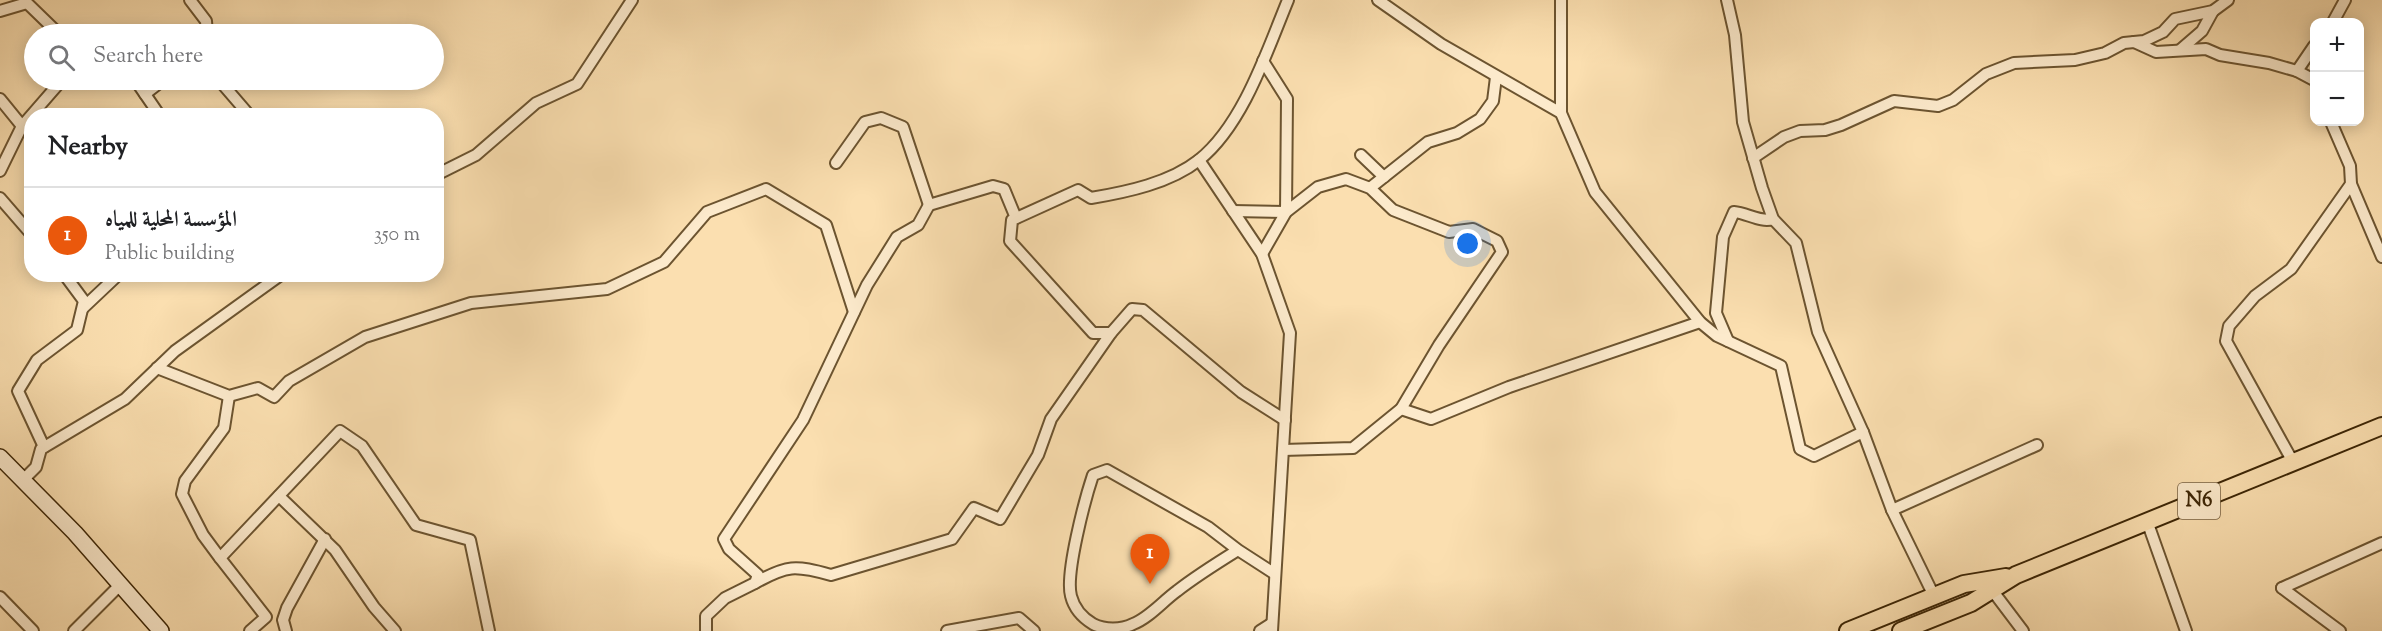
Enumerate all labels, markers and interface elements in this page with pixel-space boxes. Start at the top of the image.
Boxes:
map controls [2310,18,2364,126]
button: + [2310,18,2364,72]
search box [24,24,444,90]
icon: search [45,41,78,74]
text: Search here [93,41,203,73]
button: − [2310,72,2364,126]
text: Nearby [48,129,128,166]
text: المؤسسة المحلية للمياه [105,205,237,237]
text: 1 [64,221,71,250]
text: 350 m [374,221,420,250]
your location [1453,229,1482,258]
text: Public building [105,240,235,269]
road number: N6 [2178,483,2220,519]
pin: 1 [1130,534,1170,584]

